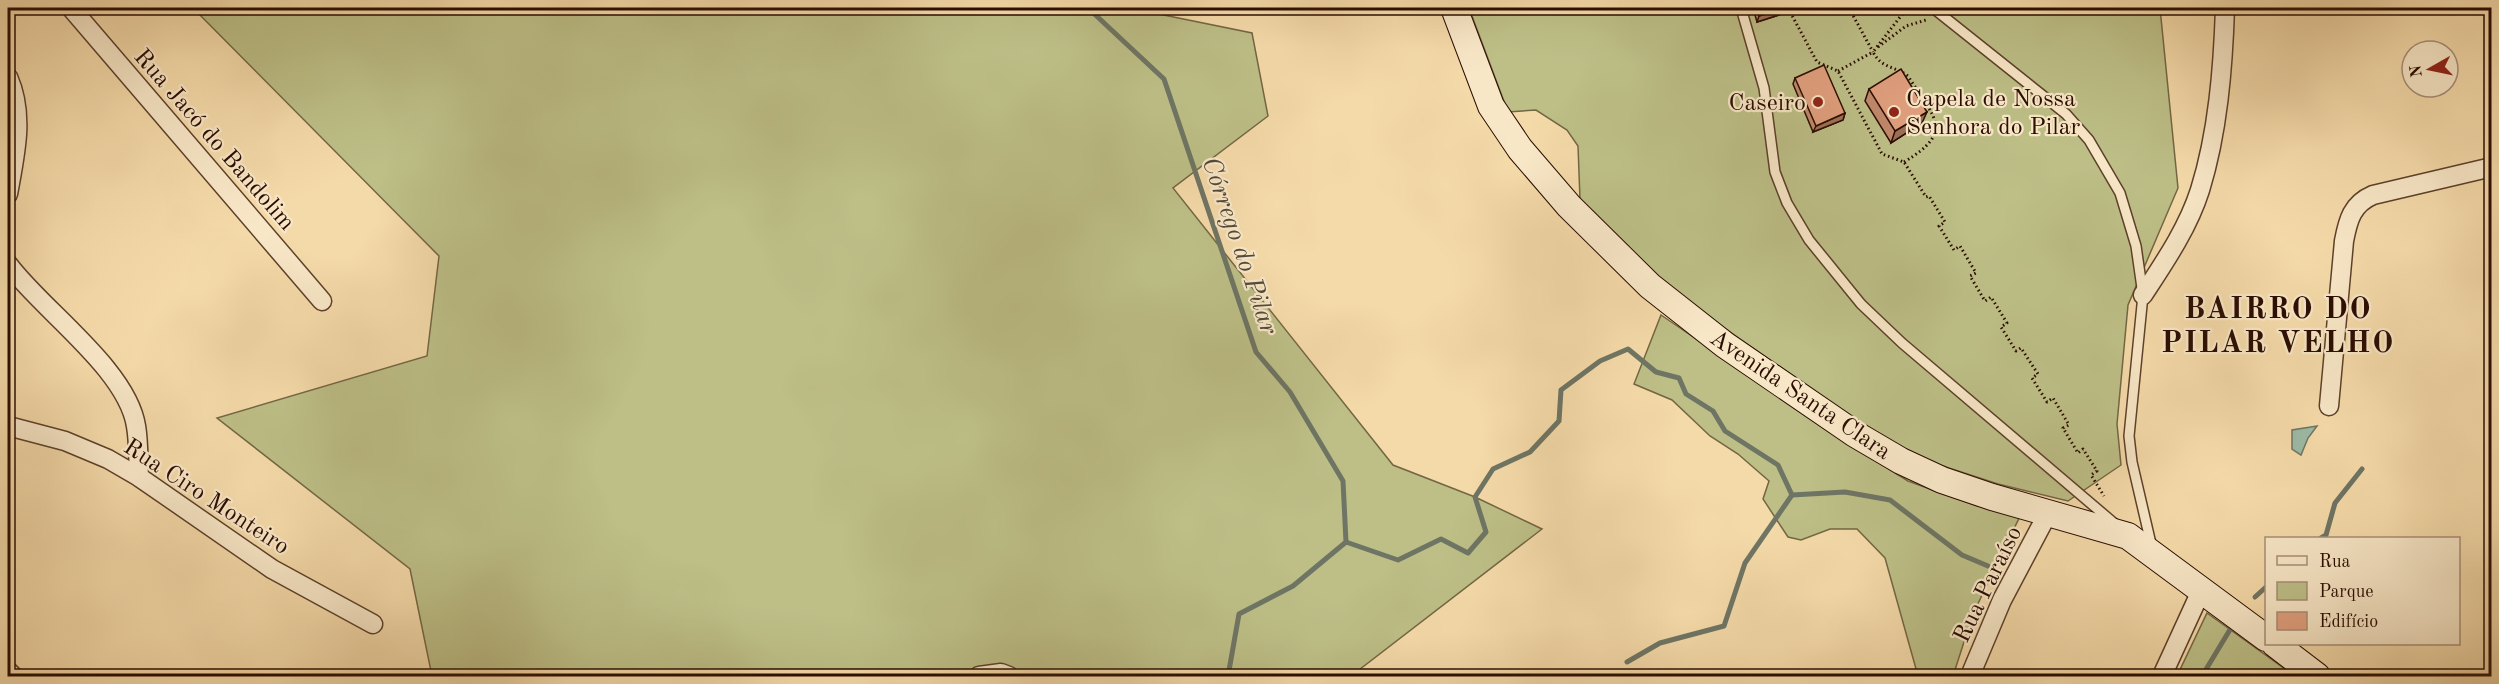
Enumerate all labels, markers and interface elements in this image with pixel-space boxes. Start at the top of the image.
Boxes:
north arrow [2400,39,2460,99]
street label: Rua Jacó do Bandolim [129,45,298,236]
text: N [2408,63,2426,78]
place label: Capela de Nossa Senhora do Pilar [1906,88,2081,140]
place label: Caseiro [1728,92,1806,116]
marker: Caseiro [1811,95,1825,109]
marker: Capela de Nossa Senhora do Pilar [1887,105,1901,119]
water label: Córrego do Pilar [1197,154,1282,338]
district label: BAIRRO DO PILAR VELHO [2161,295,2395,359]
street label: Avenida Santa Clara [1705,326,1895,465]
street label: Rua Ciro Monteiro [119,435,293,560]
street label: Rua Paraíso [1950,523,2027,647]
legend [2265,537,2460,645]
text: Rua [2319,553,2350,571]
text: Parque [2319,583,2374,601]
text: Edifício [2319,613,2378,631]

